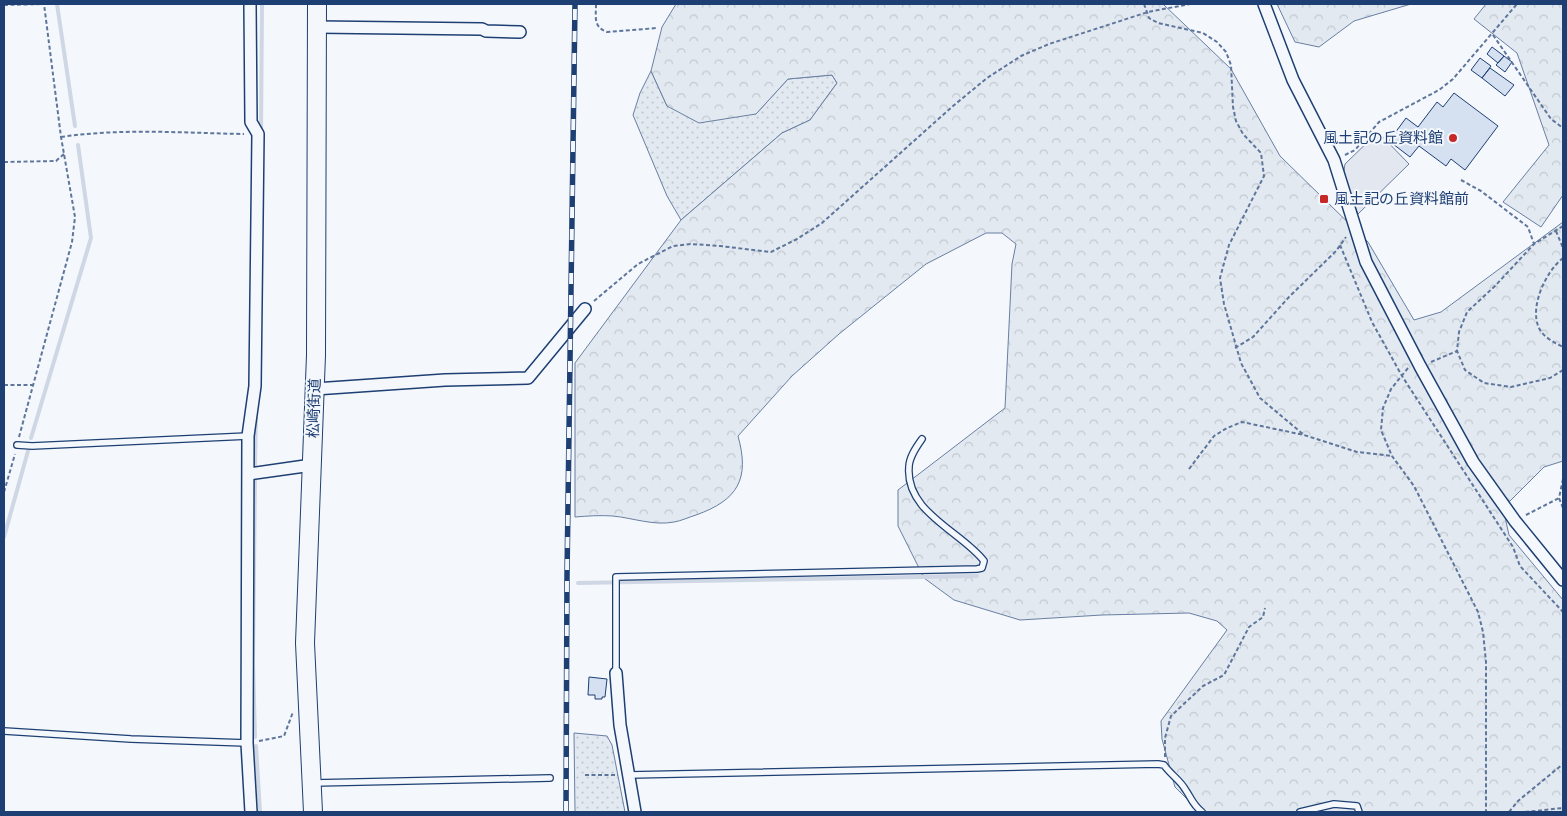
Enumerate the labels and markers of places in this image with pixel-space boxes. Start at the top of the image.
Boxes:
place label: 風土記の丘資料館 [1323,129,1443,146]
marker: 風土記の丘資料館 [1447,132,1459,144]
place label: 風土記の丘資料館前 [1334,190,1469,207]
marker: 風土記の丘資料館前 [1318,193,1330,205]

